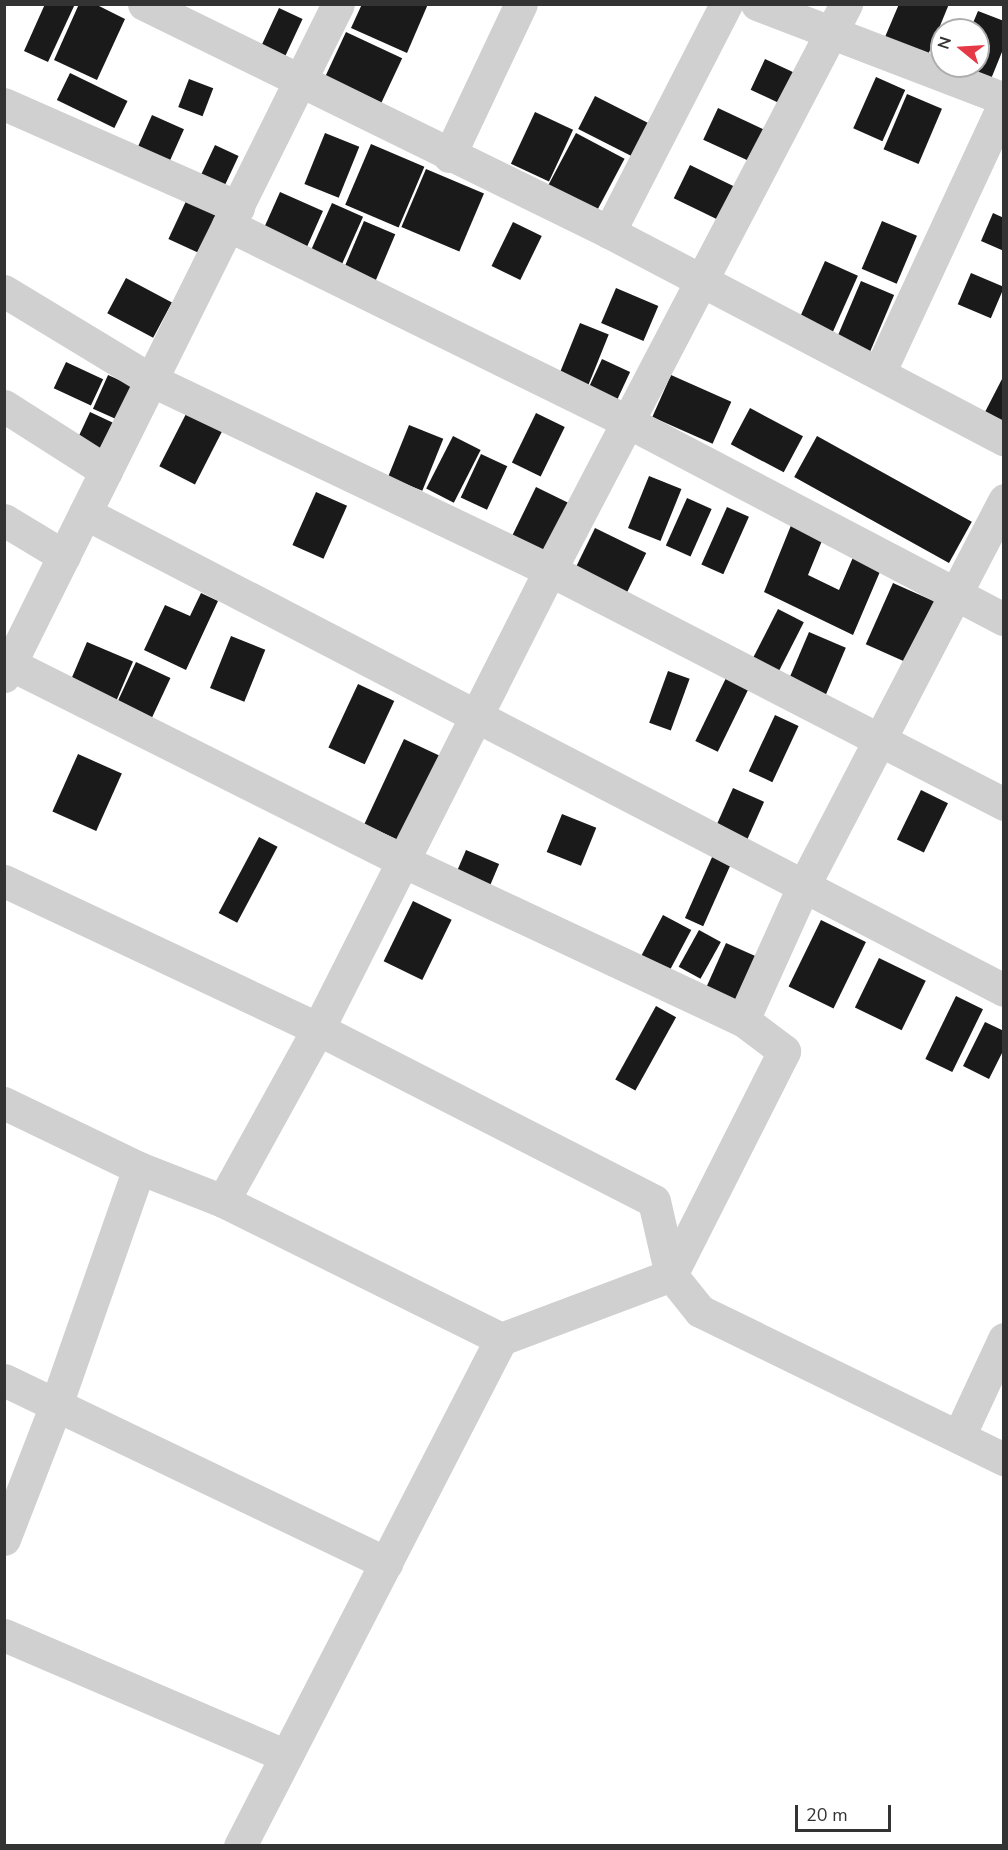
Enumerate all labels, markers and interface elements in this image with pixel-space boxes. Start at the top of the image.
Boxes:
north arrow [930,18,990,78]
text: N [932,34,957,52]
scale bar [798,1793,894,1831]
text: 20 m [806,1803,848,1827]

